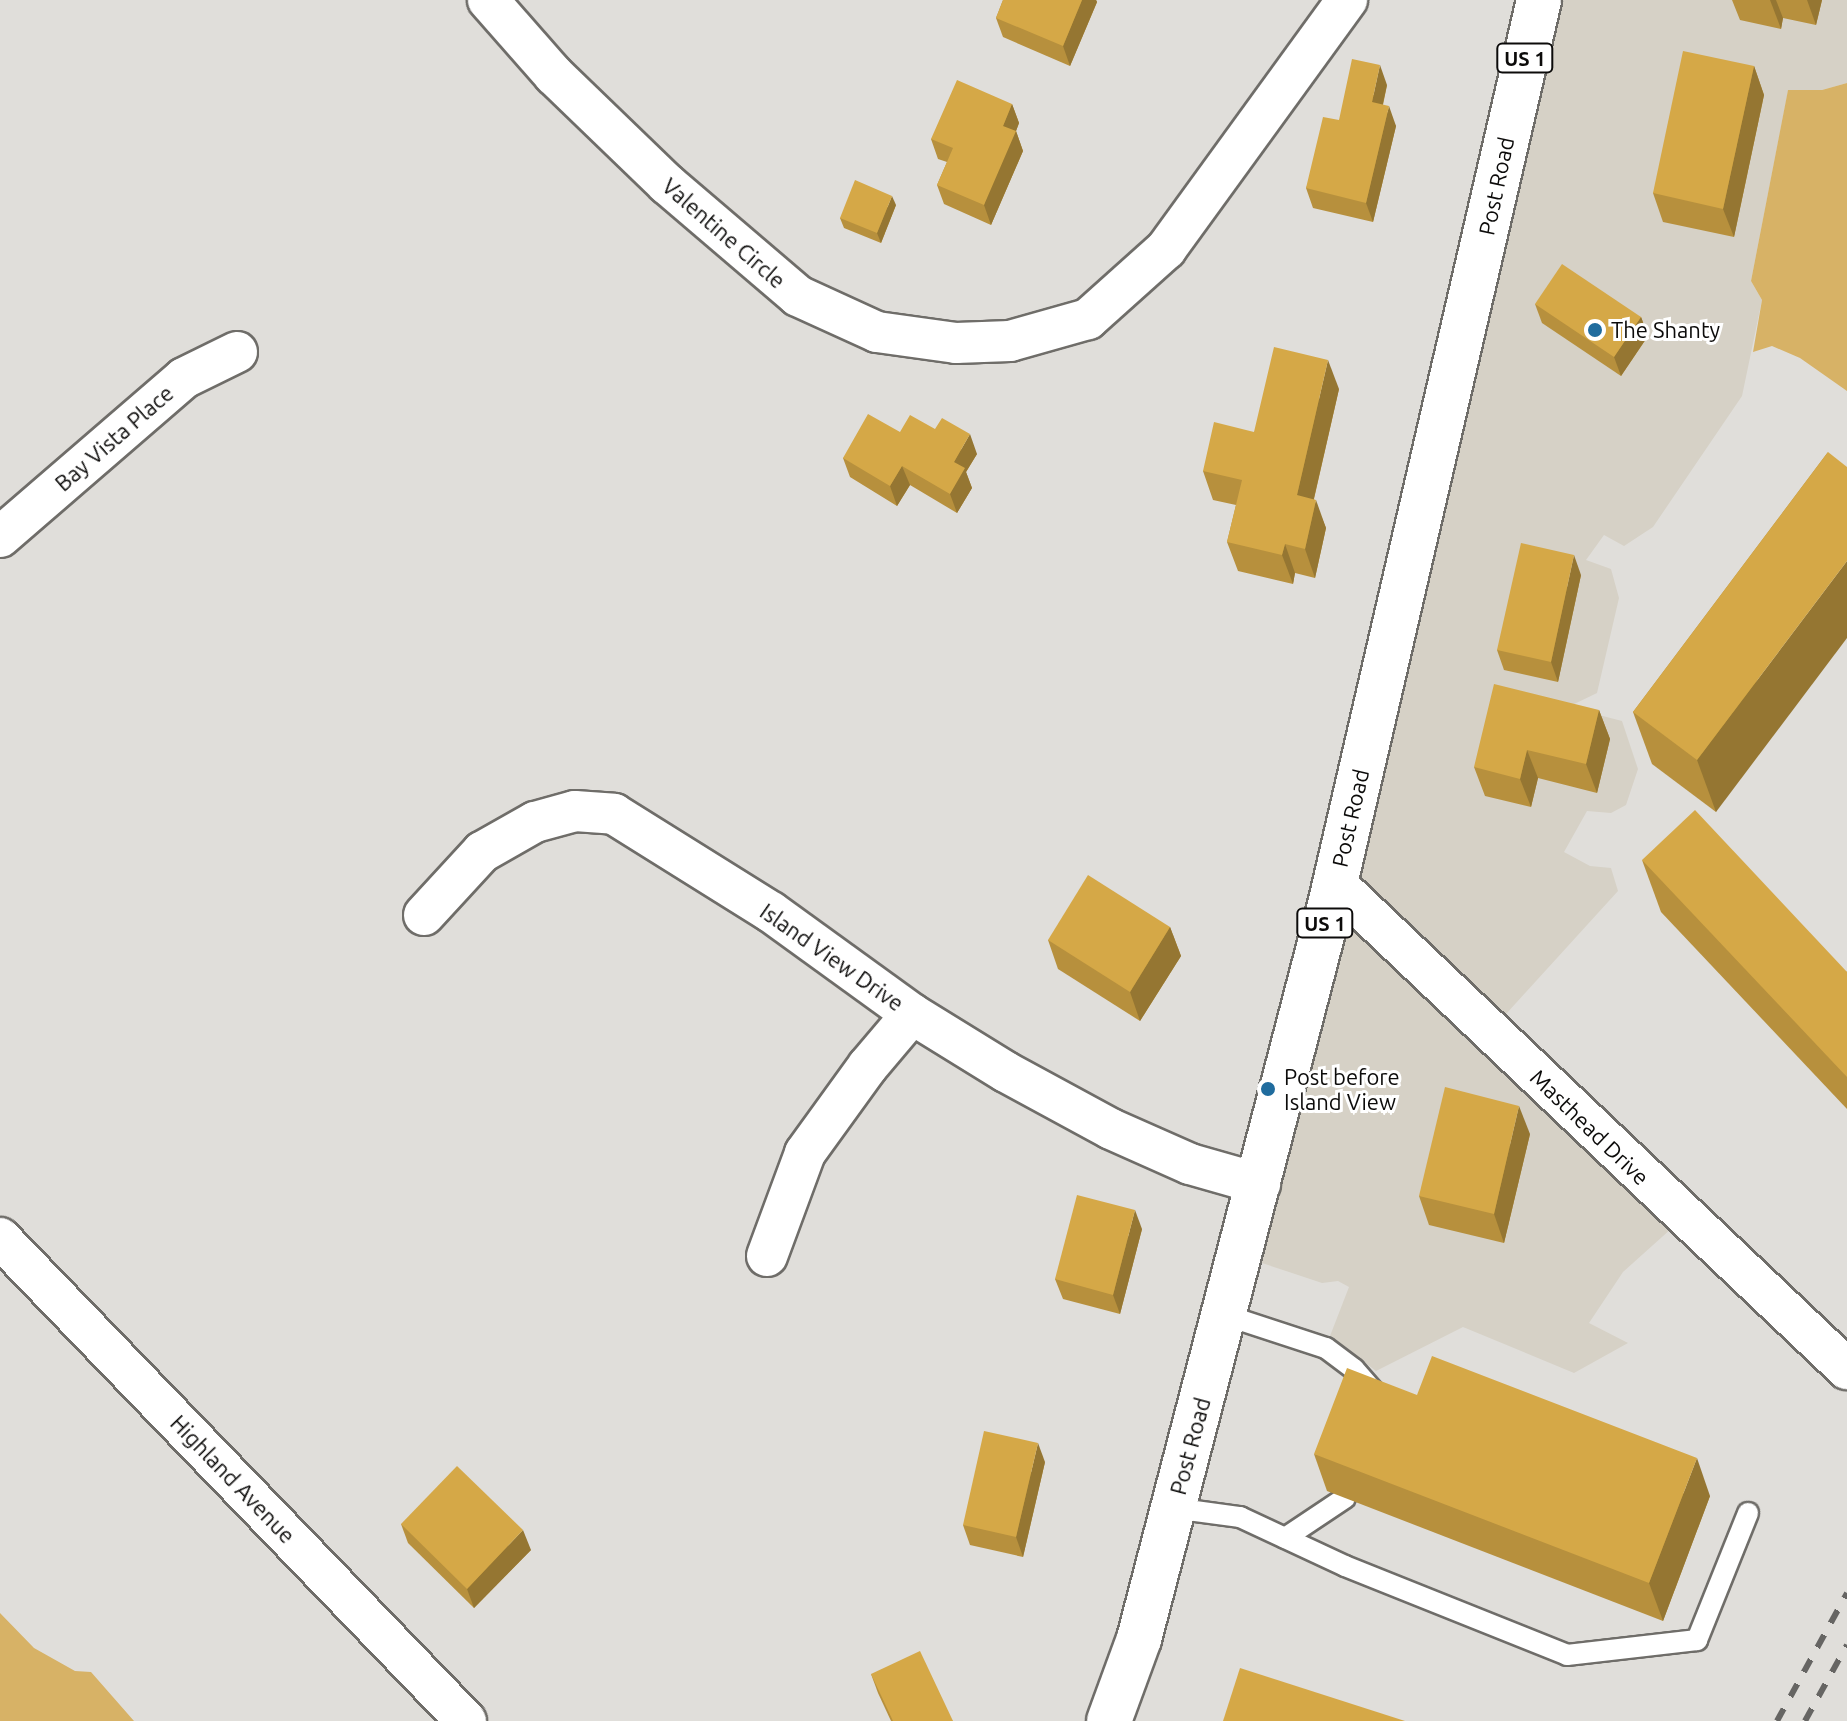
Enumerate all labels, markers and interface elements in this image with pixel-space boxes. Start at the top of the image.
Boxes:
road number: US 1 [1495,42,1555,74]
street label: Post Road [1473,134,1519,238]
street label: Valentine Circle [657,172,791,294]
place label: The Shanty [1611,317,1720,343]
marker: The Shanty [1586,321,1604,339]
street label: Bay Vista Place [49,379,179,497]
street label: Post Road [1326,766,1374,870]
street label: Island View Drive [755,898,909,1016]
road number: US 1 [1295,907,1355,939]
place label: Post before Island View [1284,1063,1400,1114]
street label: Masthead Drive [1525,1064,1655,1190]
marker: Post before Island View [1259,1080,1277,1098]
street label: Post Road [1164,1394,1216,1498]
street label: Highland Avenue [165,1410,301,1548]

